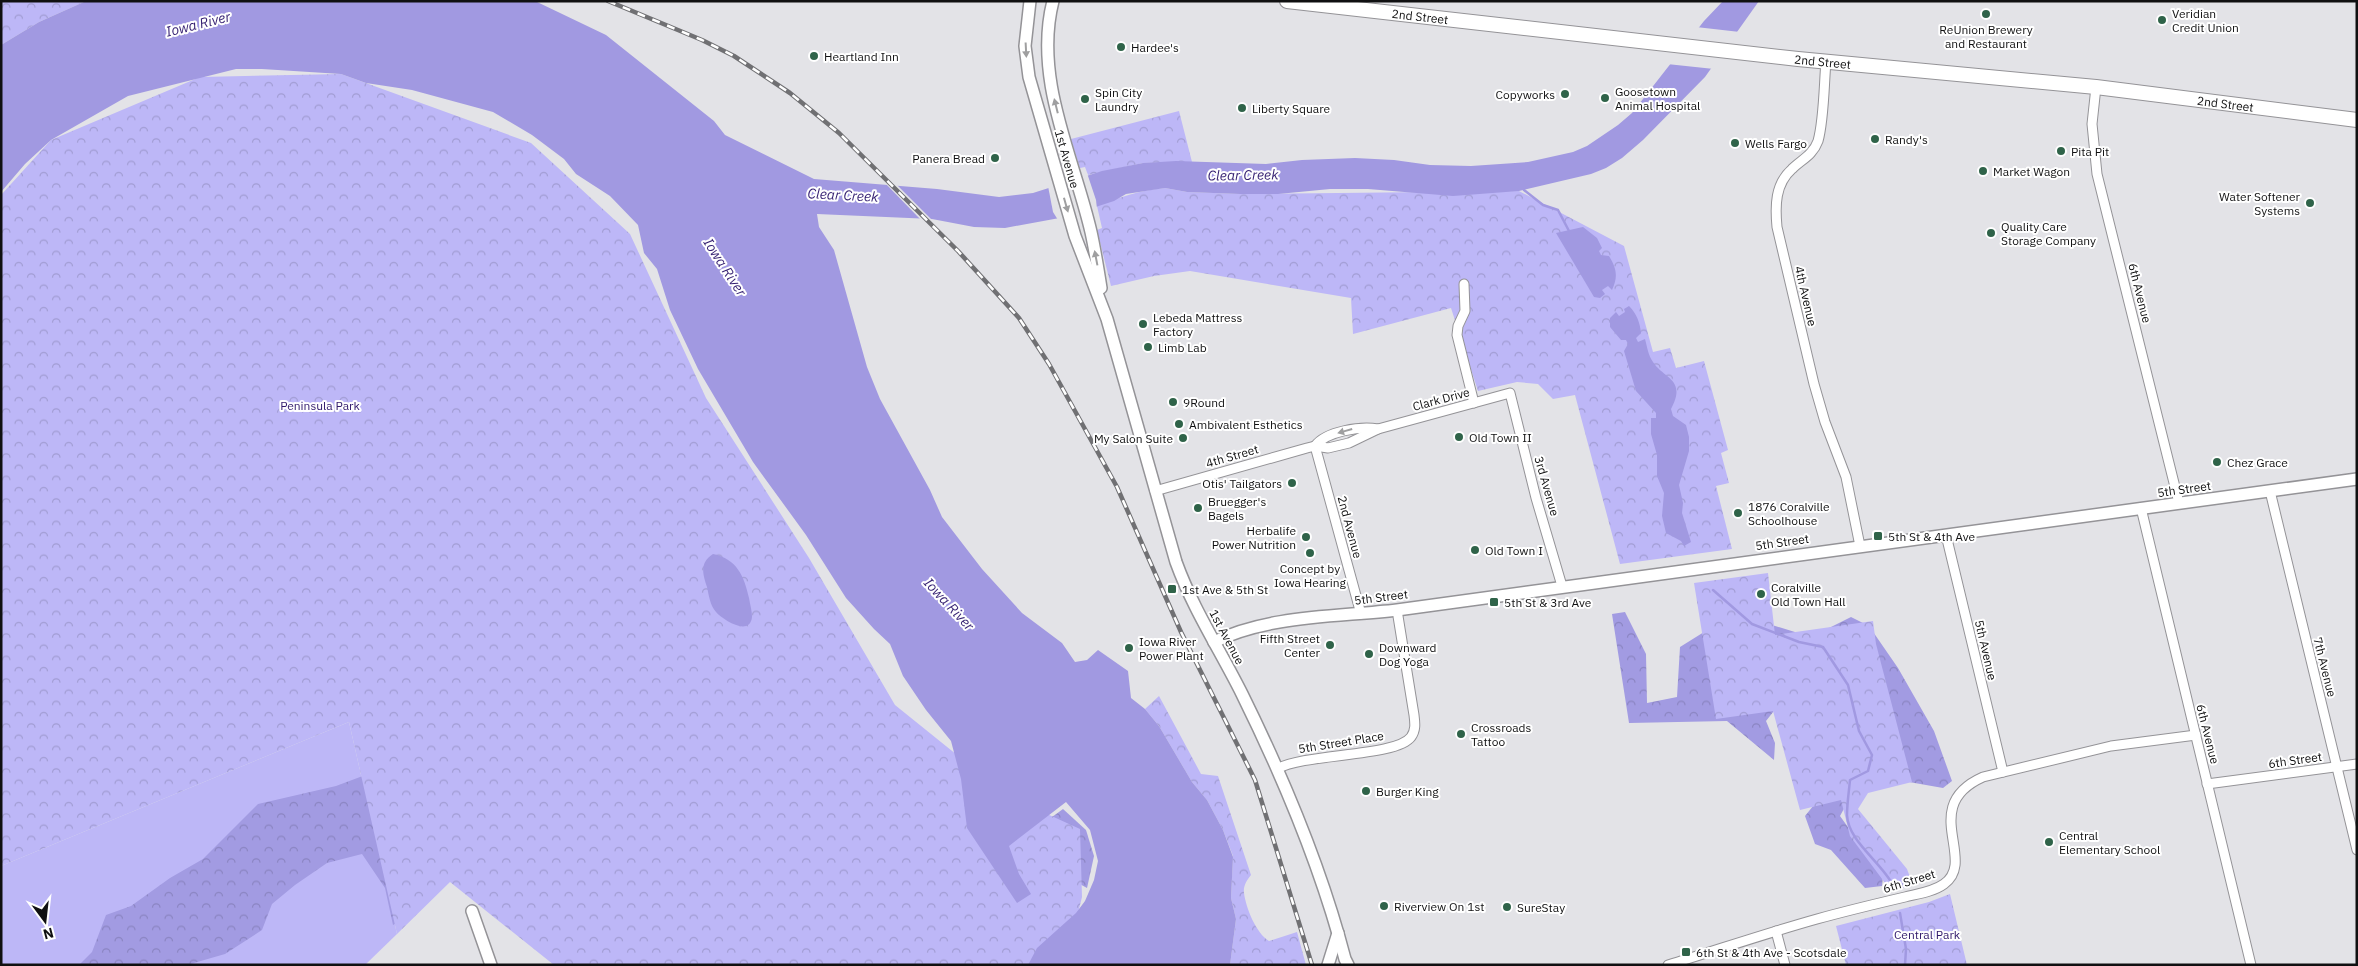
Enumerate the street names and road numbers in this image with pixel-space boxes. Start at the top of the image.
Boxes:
street label: 2nd Street [1391,5,1449,27]
street label: 2nd Street [1793,51,1852,71]
street label: 2nd Street [2196,92,2254,114]
street label: 1st Avenue [1052,128,1083,190]
street label: 6th Avenue [2125,262,2155,325]
street label: 4th Avenue [1792,265,1820,328]
street label: Clark Drive [1411,384,1472,414]
street label: 4th Street [1204,441,1260,471]
street label: 3rd Avenue [1531,454,1563,518]
street label: 5th Street [2156,478,2212,500]
street label: 2nd Avenue [1334,494,1366,560]
street label: 5th Street [1754,531,1810,553]
street label: 5th Street [1353,586,1409,608]
street label: 1st Avenue [1206,607,1248,667]
street label: 5th Avenue [1972,619,2000,682]
street label: 7th Avenue [2310,636,2340,699]
street label: 6th Avenue [2193,703,2223,766]
street label: 5th Street Place [1297,728,1385,756]
street label: 6th Street [2267,749,2323,771]
street label: 6th Street [1881,866,1937,896]

